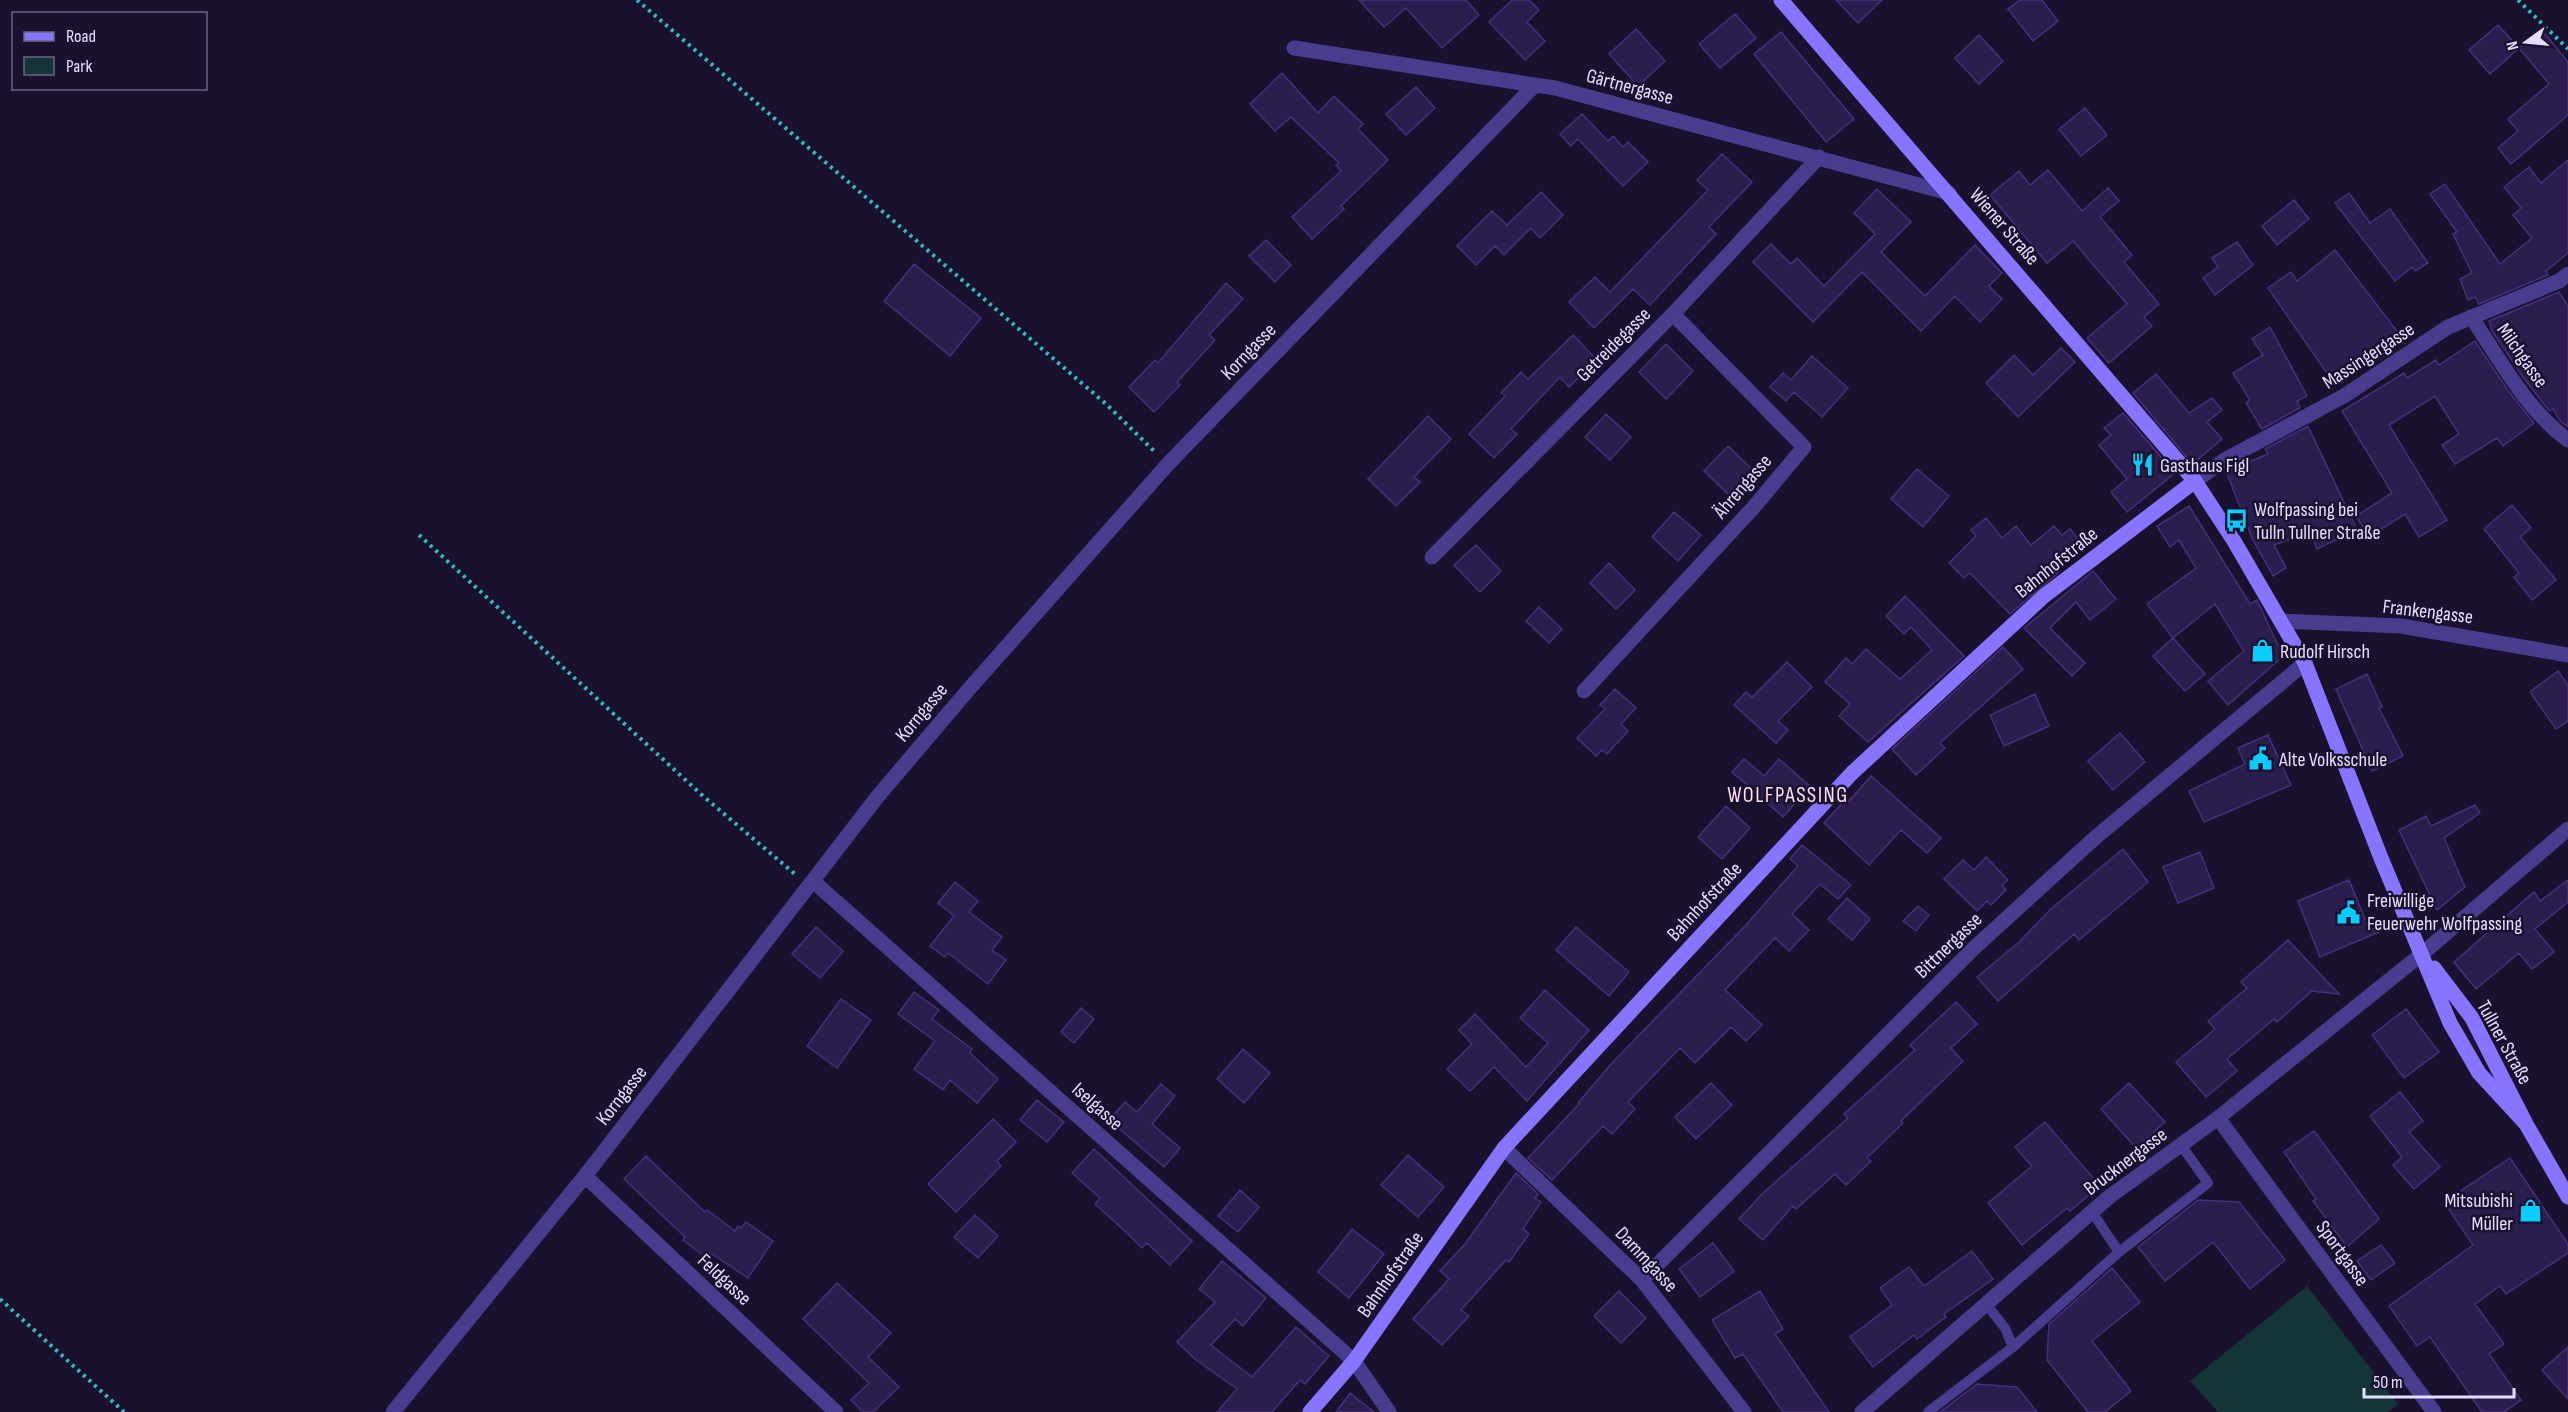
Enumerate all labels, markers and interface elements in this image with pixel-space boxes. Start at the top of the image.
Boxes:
legend [12,12,207,90]
north arrow [2496,12,2556,72]
text: Road [66,26,96,47]
text: N [2503,39,2523,52]
text: Park [66,56,92,77]
street label: Gärtnergasse [1584,64,1676,110]
street label: Wiener Straße [1964,183,2044,270]
street label: Getreidegasse [1572,303,1656,387]
street label: Massingergasse [2318,317,2419,394]
street label: Korngasse [1216,319,1281,385]
street label: Milchgasse [2491,319,2553,393]
street label: Ährengasse [1708,450,1777,524]
restaurant icon: Gasthaus Figl [2129,452,2155,478]
place label: Gasthaus Figl [2160,454,2249,478]
place label: Wolfpassing bei Tulln Tullner Straße [2254,498,2380,545]
bus stop icon: Wolfpassing bei Tulln Tullner Straße [2223,508,2249,534]
street label: Bahnhofstraße [2011,522,2103,603]
street label: Frankengasse [2381,595,2474,629]
shop icon: Rudolf Hirsch [2249,638,2275,664]
place label: Rudolf Hirsch [2280,640,2370,664]
street label: Korngasse [890,679,953,747]
public building icon: Alte Volksschule [2248,746,2274,772]
place label: Alte Volksschule [2278,748,2387,772]
district label: WOLFPASSING [1727,782,1849,809]
street label: Bahnhofstraße [1662,857,1747,946]
place label: Freiwillige Feuerwehr Wolfpassing [2367,889,2522,936]
public building icon: Freiwillige Feuerwehr Wolfpassing [2336,899,2362,925]
street label: Bittnergasse [1910,908,1987,984]
street label: Tullner Straße [2471,996,2537,1089]
street label: Korngasse [591,1061,652,1130]
street label: Iselgasse [1067,1078,1128,1136]
street label: Brucknergasse [2079,1123,2172,1201]
place label: Mitsubishi Müller [2444,1189,2513,1236]
shop icon: Mitsubishi Müller [2518,1198,2544,1224]
street label: Sportgasse [2310,1216,2374,1291]
street label: Dammgasse [1610,1222,1683,1297]
street label: Bahnhofstraße [1353,1227,1429,1322]
street label: Feldgasse [692,1249,756,1311]
scale bar [2364,1361,2514,1399]
text: 50 m [2373,1372,2403,1393]

